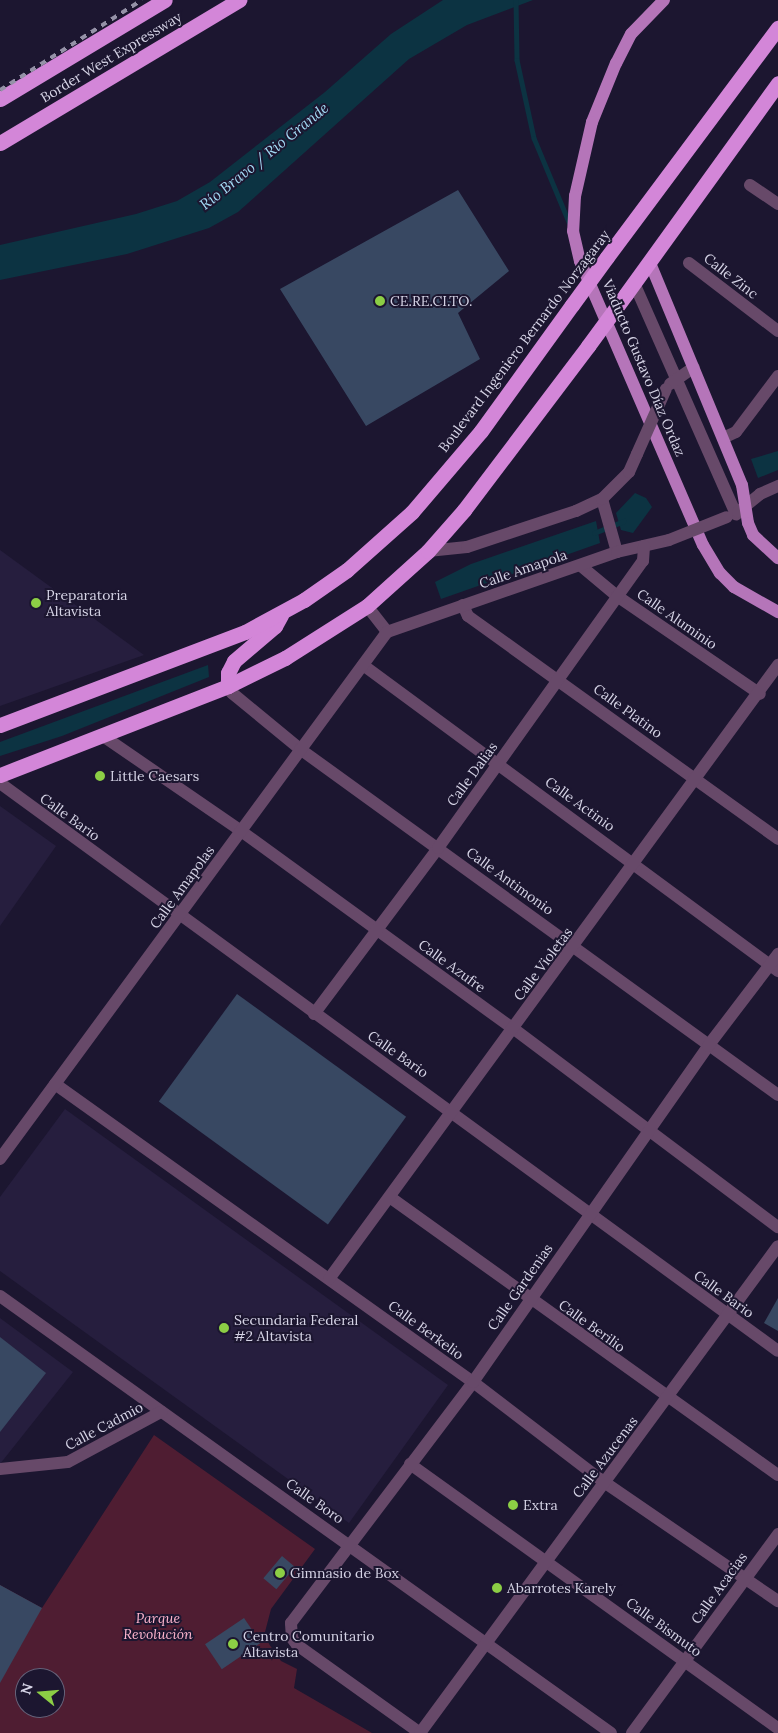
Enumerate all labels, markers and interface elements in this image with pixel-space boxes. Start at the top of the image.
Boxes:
street label: Border West Expressway [37,8,185,106]
water label: Río Bravo / Rio Grande [196,99,332,213]
street label: Boulevard Ingeniero Bernardo Norzagaray [435,227,613,455]
street label: Calle Zinc [701,250,761,302]
street label: Viaducto Gustavo Díaz Ordaz [599,277,689,459]
place label: CE.RE.CI.TO. [390,293,473,309]
marker: CE.RE.CI.TO. [374,295,386,307]
street label: Calle Amapola [477,546,569,592]
street label: Calle Aluminio [634,585,720,653]
place label: Preparatoria Altavista [46,587,128,620]
marker: Preparatoria Altavista [30,597,42,609]
street label: Calle Platino [590,680,666,742]
street label: Calle Dalias [443,739,501,809]
place label: Little Caesars [110,768,199,784]
marker: Little Caesars [94,770,106,782]
street label: Calle Actinio [542,773,618,835]
street label: Calle Bario [37,790,103,844]
street label: Calle Amapolas [146,842,218,932]
street label: Calle Antimonio [463,844,557,918]
street label: Calle Violetas [510,924,576,1004]
street label: Calle Azufre [415,936,489,996]
street label: Calle Bario [365,1027,431,1081]
street label: Calle Gardenias [484,1240,556,1334]
street label: Calle Bario [691,1267,757,1321]
street label: Calle Berilio [555,1296,629,1356]
street label: Calle Berkelio [385,1297,467,1363]
place label: Secundaria Federal #2 Altavista [234,1312,358,1344]
marker: Secundaria Federal #2 Altavista [218,1322,230,1334]
street label: Calle Cadmio [62,1398,146,1454]
street label: Calle Azucenas [569,1413,641,1501]
street label: Calle Boro [283,1475,347,1527]
place label: Extra [523,1497,558,1513]
marker: Extra [507,1499,519,1511]
street label: Calle Acacias [687,1549,751,1627]
place label: Gimnasio de Box [290,1565,399,1581]
marker: Gimnasio de Box [274,1567,286,1579]
place label: Abarrotes Karely [507,1580,616,1596]
marker: Abarrotes Karely [491,1582,503,1594]
street label: Calle Bismuto [623,1594,705,1660]
park label: Parque Revolución [123,1610,193,1642]
place label: Centro Comunitario Altavista [243,1628,374,1660]
marker: Centro Comunitario Altavista [227,1638,239,1650]
north arrow [15,1668,65,1718]
text: N [16,1681,37,1697]

